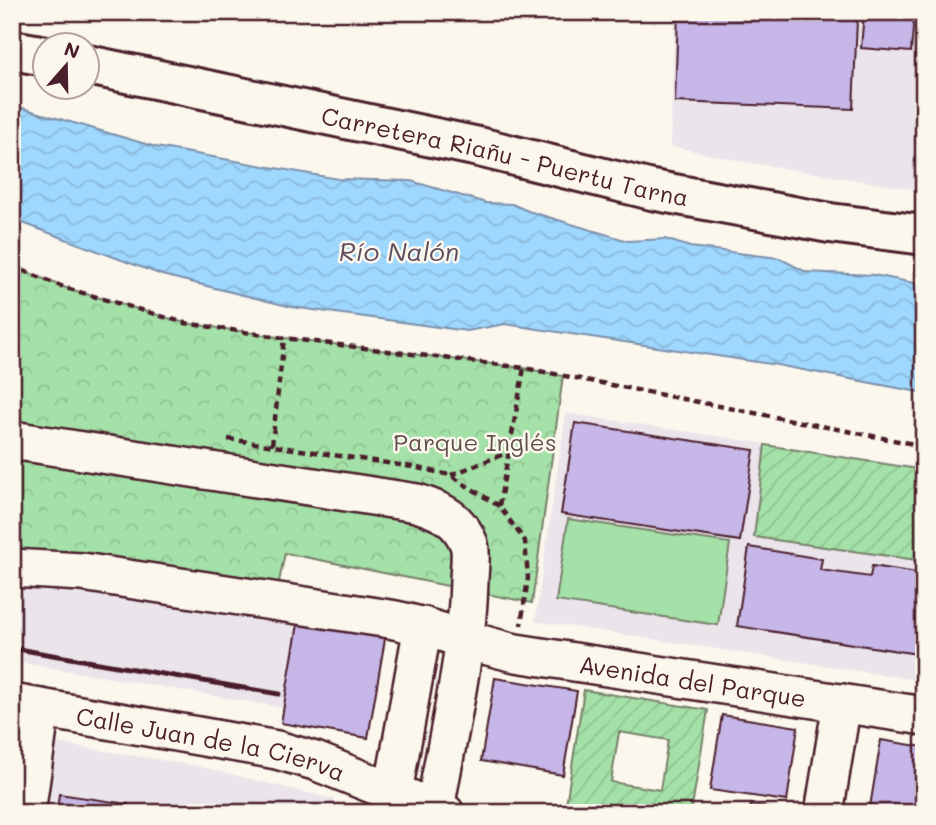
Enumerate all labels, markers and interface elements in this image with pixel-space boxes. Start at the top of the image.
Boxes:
north arrow [32,32,102,102]
text: N [61,35,83,64]
street label: Carretera Riañu - Puertu Tarna [319,99,691,212]
water label: Río Nalón [339,234,459,268]
park label: Parque Inglés [393,426,557,457]
street label: Avenida del Parque [577,647,808,713]
street label: Calle Juan de la Cierva [74,699,350,787]

